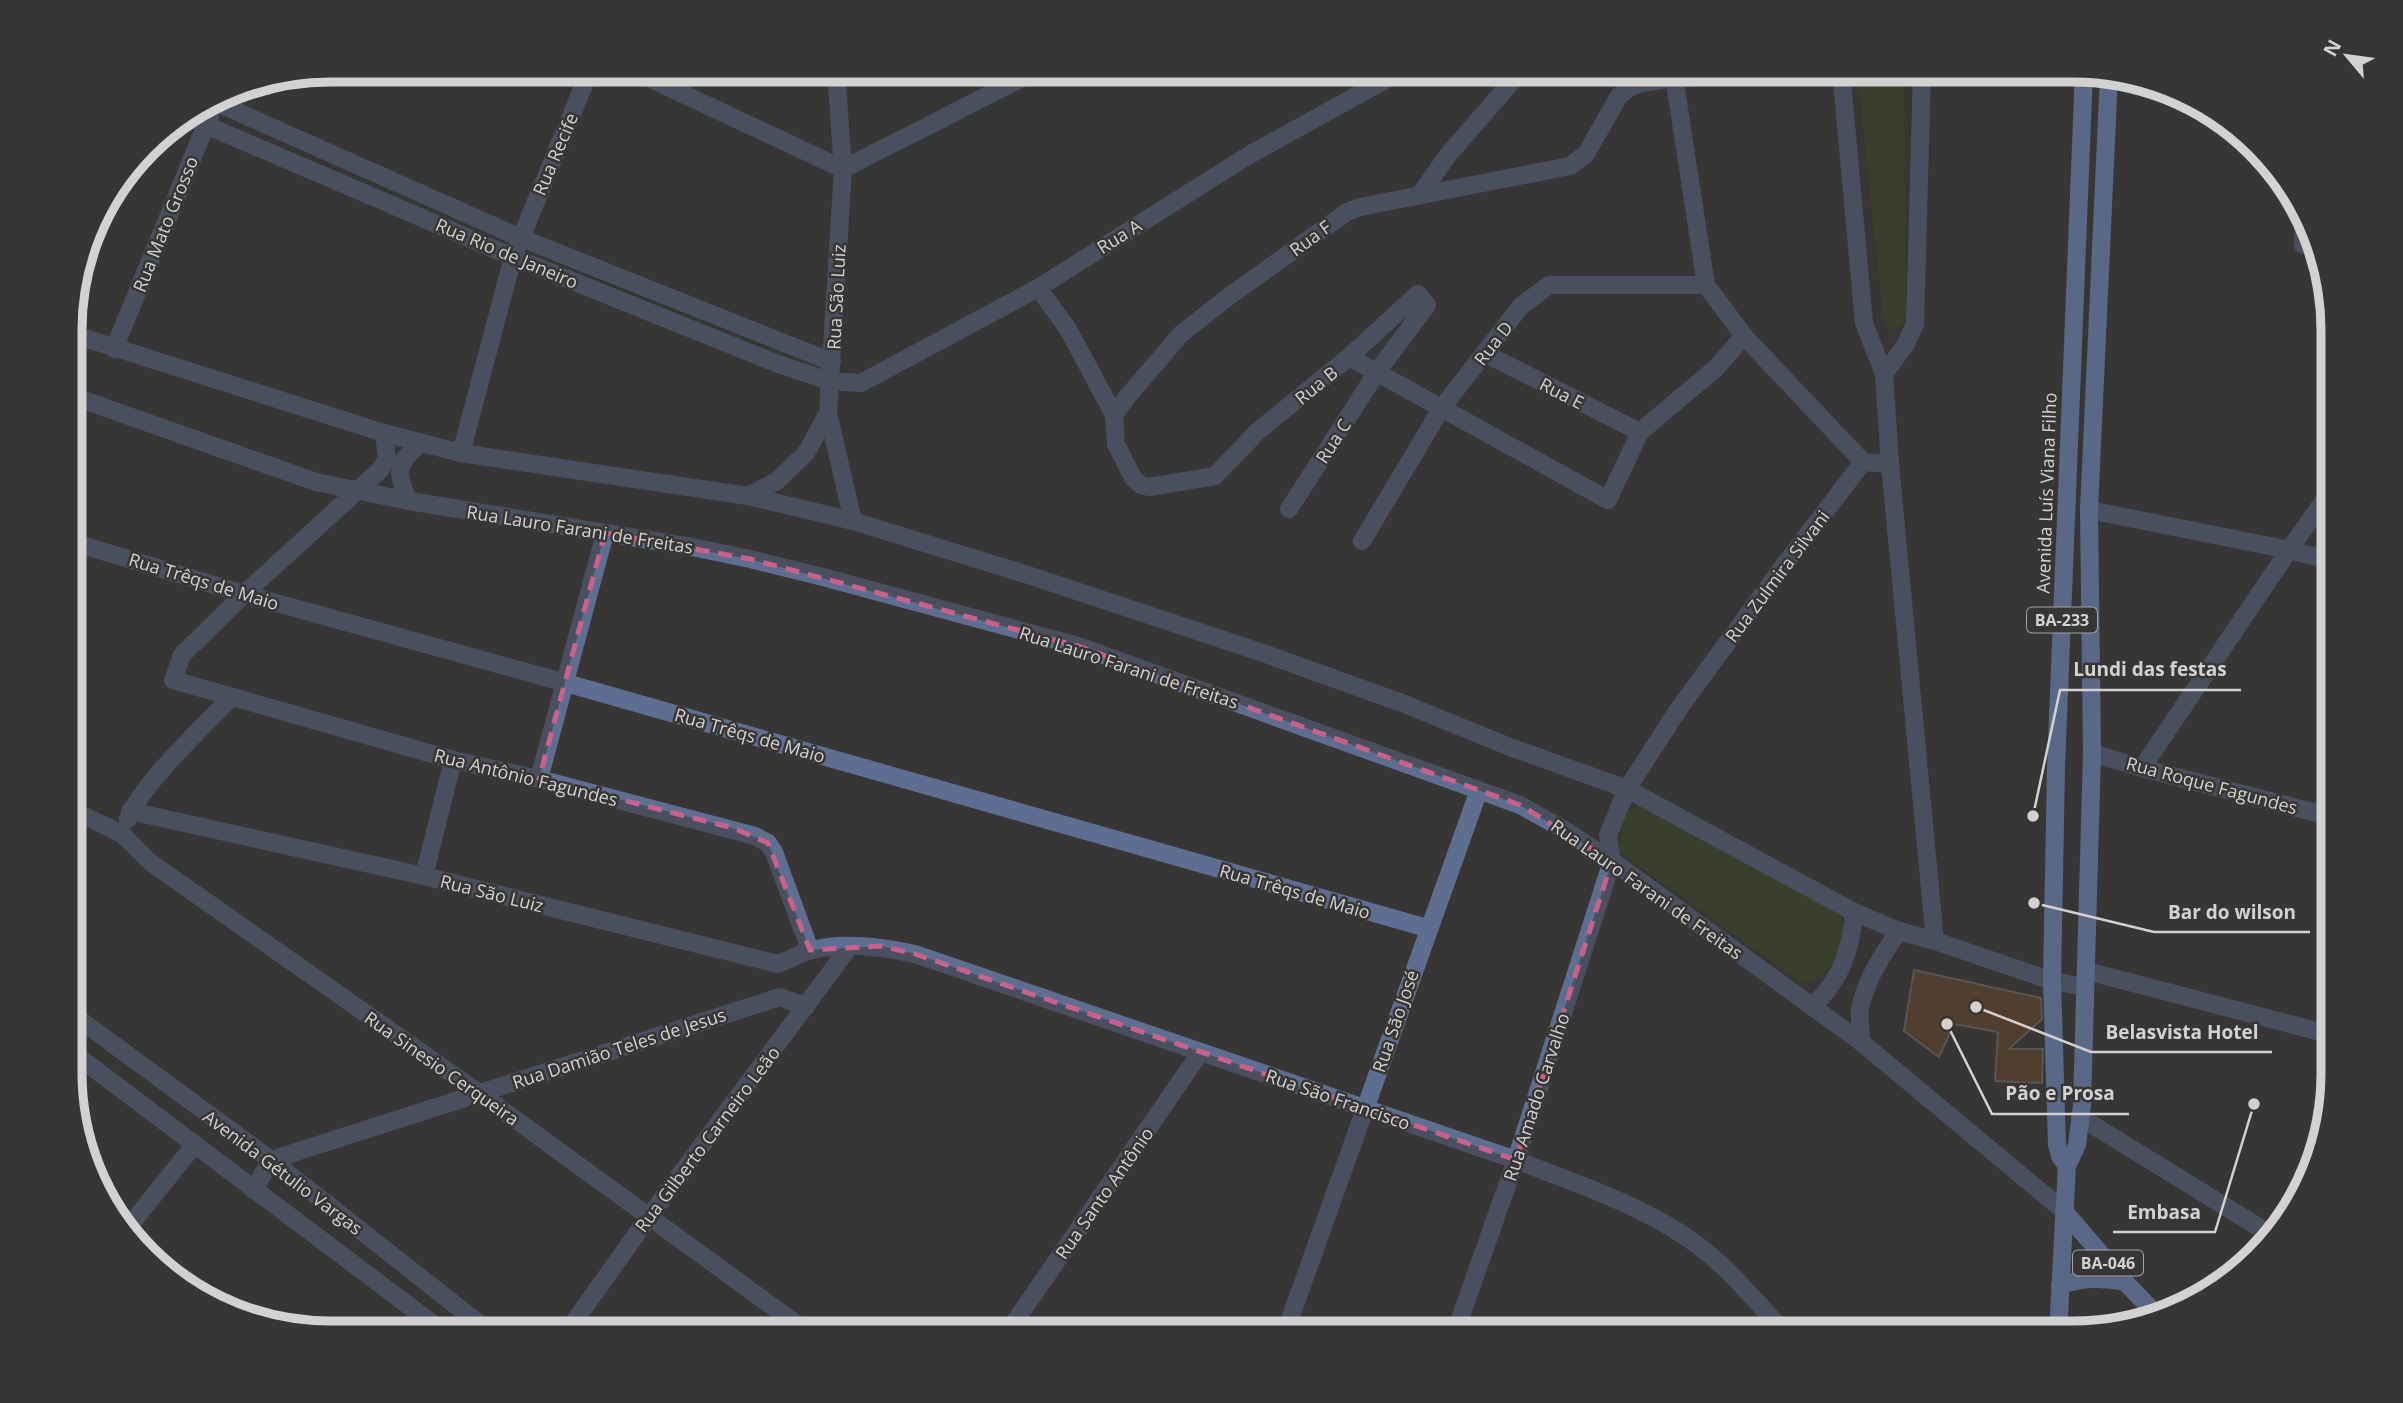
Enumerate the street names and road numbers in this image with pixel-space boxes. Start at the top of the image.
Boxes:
street label: Rua Recife [527,109,583,199]
street label: Rua Mato Grosso [127,153,203,295]
street label: Rua Rio de Janeiro [432,212,582,294]
street label: Rua A [1092,213,1146,259]
street label: Rua F [1284,215,1336,261]
street label: Rua São Luiz [821,244,851,350]
street label: Rua D [1468,316,1518,370]
street label: Rua B [1290,360,1342,410]
street label: Rua E [1536,372,1588,414]
street label: Avenida Luís Viana Filho [2030,392,2062,594]
street label: Rua C [1310,414,1356,468]
street label: Rua Lauro Farani de Freitas [465,499,695,559]
street label: Rua Zulmira Silvani [1719,505,1835,647]
street label: Rua Trêqs de Maio [126,547,282,615]
road number: BA-233 [2027,608,2097,632]
street label: Rua Lauro Farani de Freitas [1016,620,1242,714]
street label: Rua Trêqs de Maio [672,702,828,768]
street label: Rua Antônio Fagundes [432,743,620,811]
street label: Rua Roque Fagundes [2124,751,2300,819]
street label: Rua Lauro Farani de Freitas [1546,813,1748,965]
street label: Rua Trêqs de Maio [1217,858,1373,924]
street label: Rua São Luiz [438,869,546,917]
street label: Rua São José [1366,967,1424,1075]
street label: Rua Damião Teles de Jesus [509,1002,729,1094]
street label: Rua Sinesio Cerqueira [360,1005,524,1131]
street label: Rua Amado Carvalho [1497,1010,1575,1184]
street label: Rua Gilberto Carneiro Leão [629,1041,785,1237]
street label: Rua São Francisco [1263,1063,1413,1135]
street label: Avenida Gétulio Vargas [199,1104,367,1240]
street label: Rua Santo Antônio [1050,1122,1158,1264]
road number: BA-046 [2073,1250,2143,1275]

